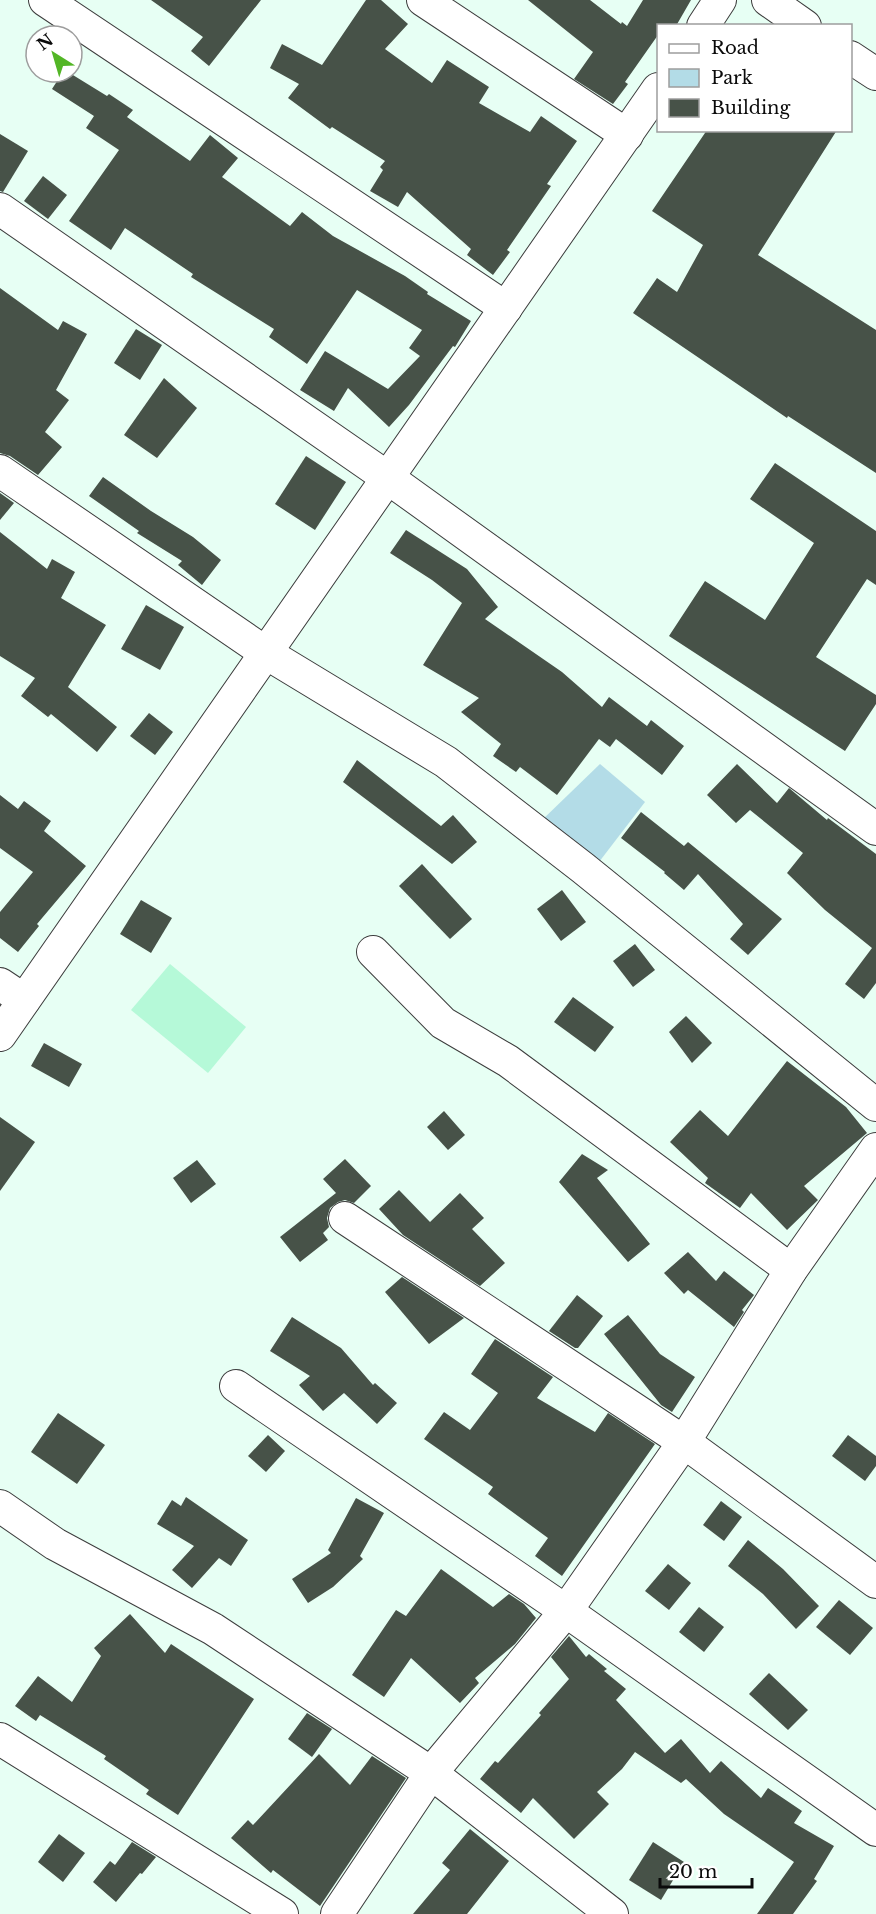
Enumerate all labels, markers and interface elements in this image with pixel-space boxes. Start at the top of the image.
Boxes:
north arrow [24,24,84,84]
legend [657,24,852,132]
text: N [33,30,57,55]
text: Road [711,37,759,59]
text: Park [711,67,753,89]
text: Building [711,97,790,119]
scale bar [660,1851,752,1889]
text: 20 m [669,1861,717,1883]

